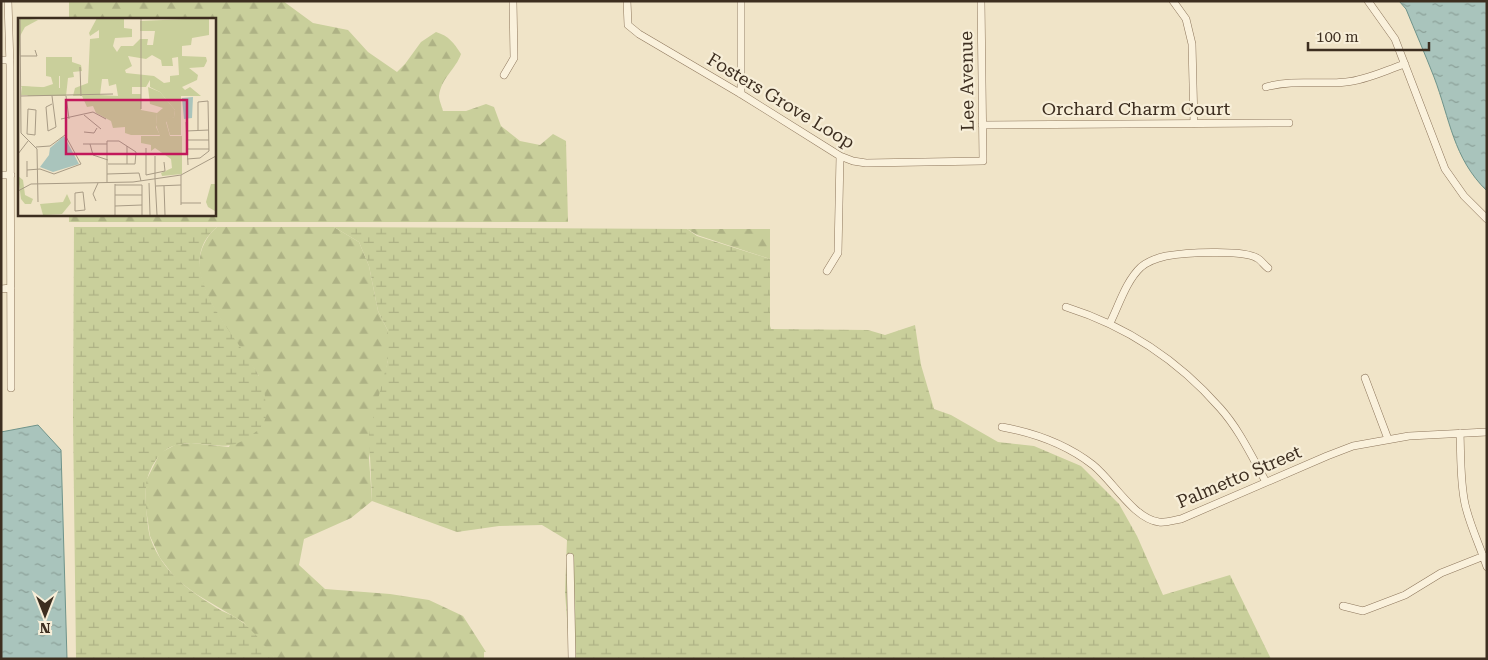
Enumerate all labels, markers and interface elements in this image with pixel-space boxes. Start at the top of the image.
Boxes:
inset map [18,18,215,215]
scale bar [1308,20,1429,52]
text: 100 m [1316,28,1359,46]
street label: Lee Avenue [955,31,978,131]
street label: Fosters Grove Loop [704,48,859,153]
street label: Orchard Charm Court [1042,98,1231,119]
street label: Palmetto Street [1173,441,1305,512]
north arrow [20,590,70,640]
text: N [39,620,50,636]

